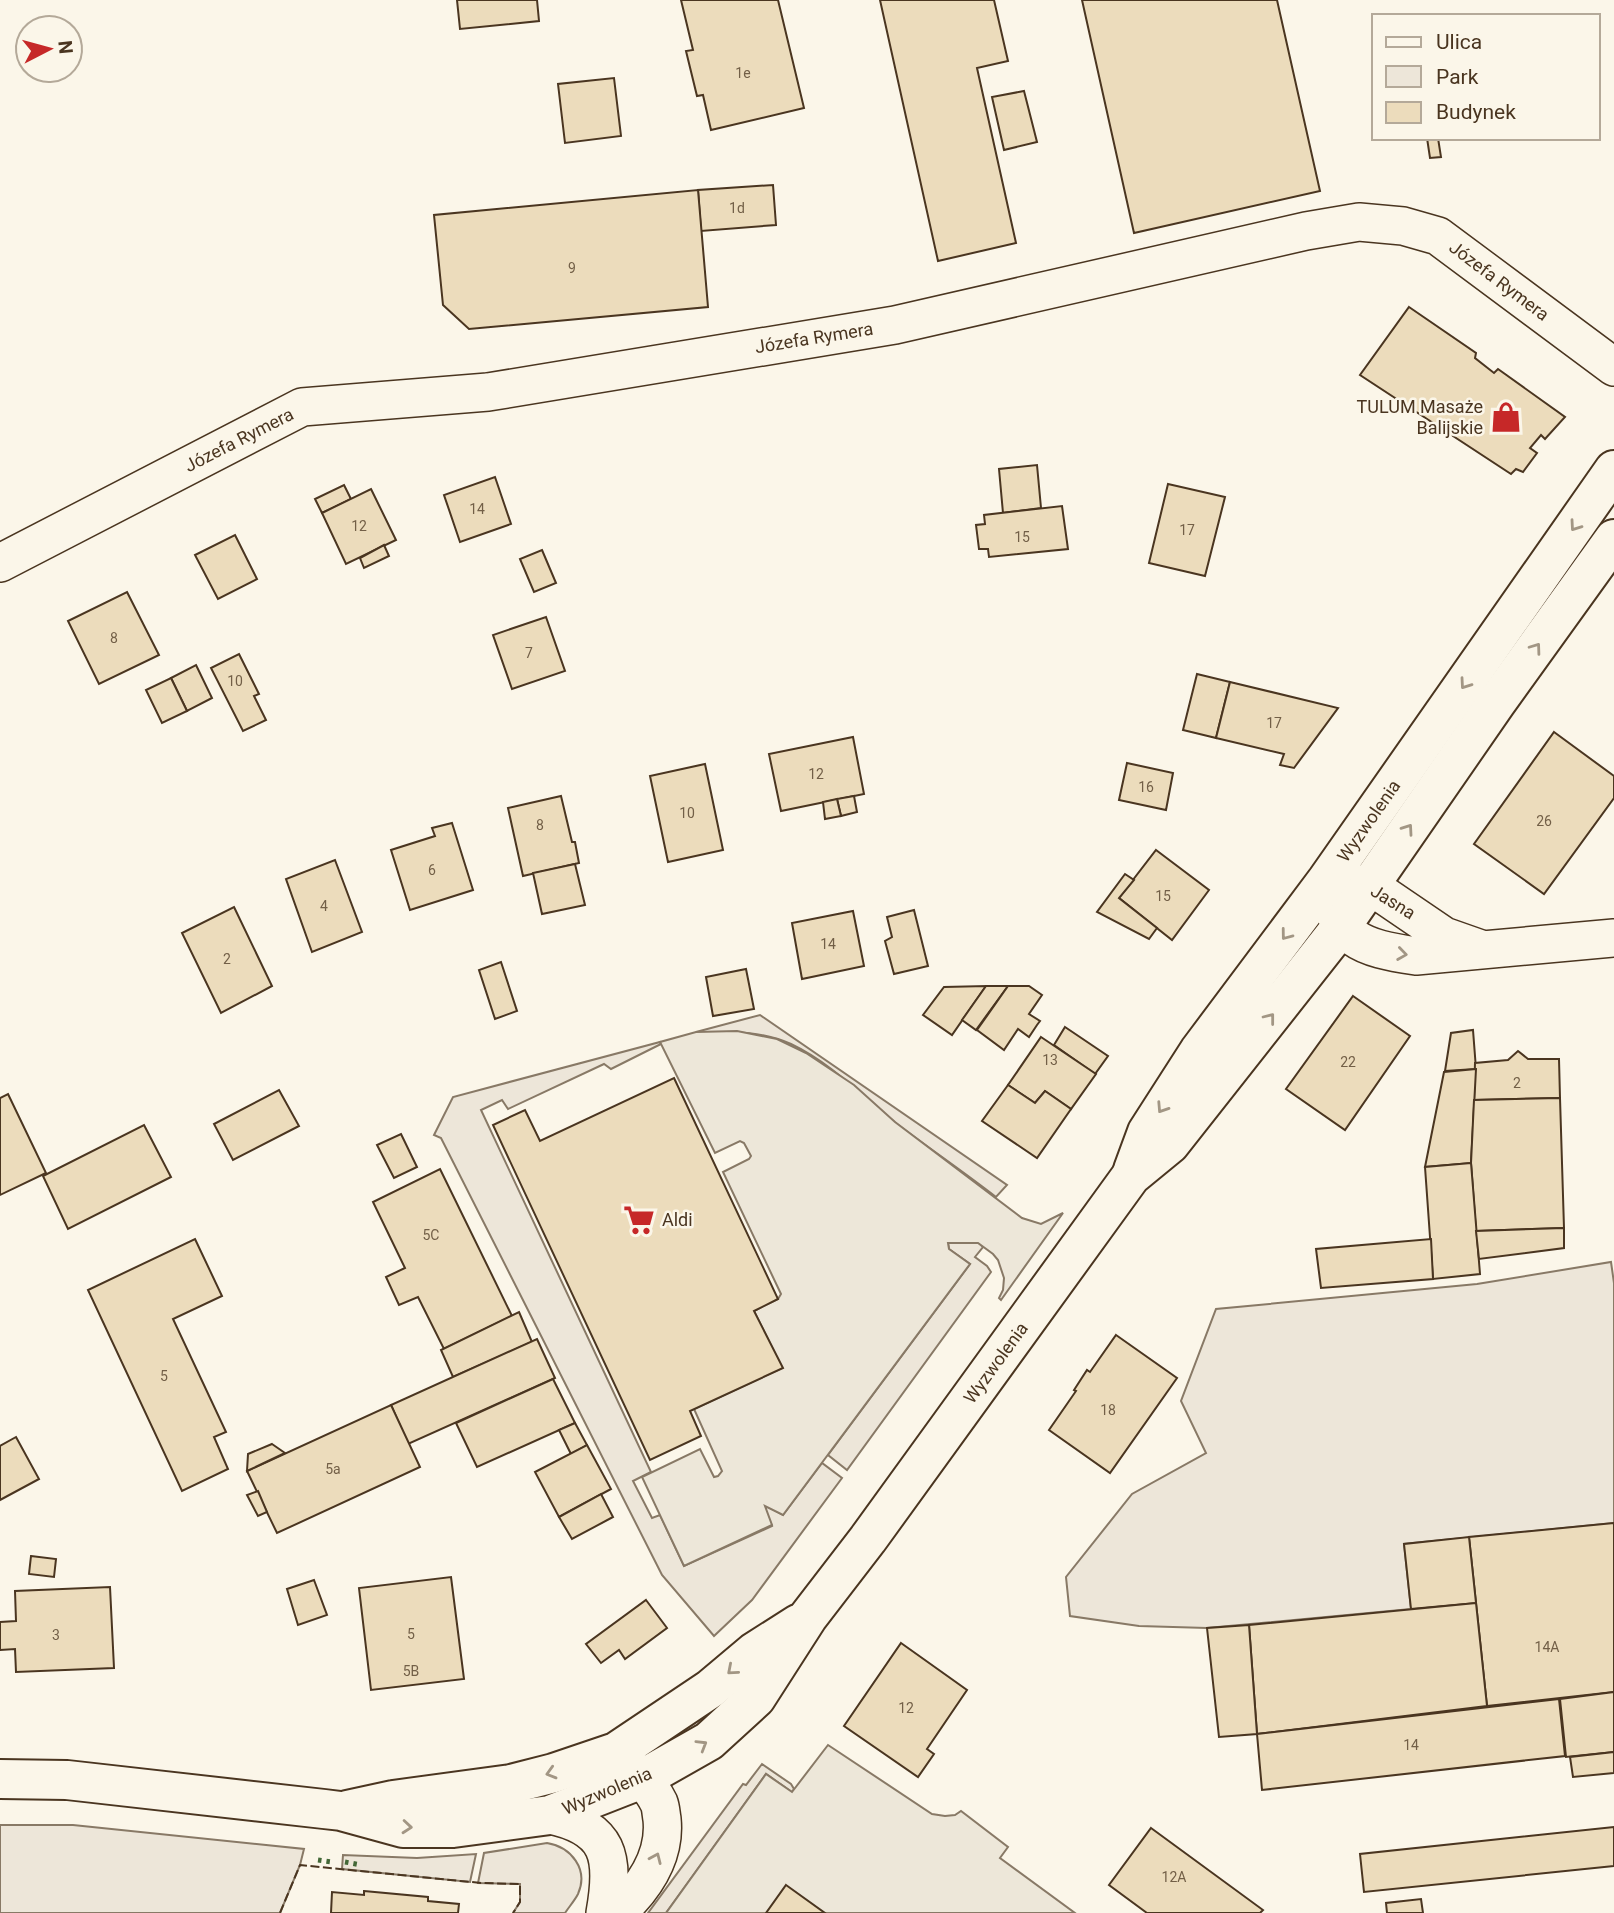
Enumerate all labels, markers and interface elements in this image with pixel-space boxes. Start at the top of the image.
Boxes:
north arrow [14,14,84,84]
legend [1372,14,1600,140]
text: Ulica [1436,30,1482,54]
text: N [53,39,78,55]
house number: 1e [735,65,751,81]
text: Park [1436,65,1479,89]
text: Budynek [1436,100,1516,124]
house number: 1d [729,200,745,216]
street label: Józefa Rymera [1445,236,1553,325]
house number: 9 [568,260,576,276]
street label: Józefa Rymera [753,318,875,357]
place label: TULUM Masaże Balijskie [1357,396,1483,438]
shop icon: TULUM Masaże Balijskie [1489,400,1523,434]
street label: Józefa Rymera [181,403,297,476]
house number: 14 [469,501,485,517]
house number: 12 [351,518,367,534]
one-way arrow [1571,518,1583,531]
house number: 17 [1179,522,1195,538]
house number: 15 [1014,529,1030,545]
house number: 8 [110,630,118,646]
one-way arrow [1527,643,1540,656]
house number: 7 [525,645,533,661]
house number: 10 [227,673,243,689]
one-way arrow [1461,676,1473,689]
house number: 17 [1266,715,1282,731]
house number: 12 [808,766,824,782]
street label: Wyzwolenia [1333,776,1405,866]
house number: 16 [1138,779,1154,795]
house number: 10 [679,805,695,821]
house number: 26 [1536,813,1552,829]
house number: 8 [536,817,544,833]
one-way arrow [1400,824,1412,837]
house number: 6 [428,862,436,878]
street label: Jasna [1367,880,1420,923]
house number: 15 [1155,888,1171,904]
house number: 4 [320,898,328,914]
one-way arrow [1282,927,1295,940]
house number: 14 [820,936,836,952]
one-way arrow [1396,946,1408,961]
house number: 2 [223,951,231,967]
one-way arrow [1262,1013,1275,1026]
house number: 13 [1042,1052,1058,1068]
house number: 22 [1340,1054,1356,1070]
house number: 2 [1513,1075,1521,1091]
one-way arrow [1158,1100,1171,1113]
supermarket icon: Aldi [622,1203,656,1237]
place label: Aldi [662,1209,693,1230]
house number: 5C [423,1227,439,1243]
street label: Wyzwolenia [959,1318,1032,1407]
house number: 5 [160,1368,168,1384]
house number: 18 [1100,1402,1116,1418]
house number: 5a [325,1461,341,1477]
house number: 5 [407,1626,415,1642]
house number: 3 [52,1627,60,1643]
house number: 14A [1535,1639,1559,1655]
one-way arrow [728,1662,740,1675]
house number: 5B [403,1663,419,1679]
house number: 12 [898,1700,914,1716]
house number: 14 [1403,1737,1419,1753]
one-way arrow [694,1741,707,1754]
street label: Wyzwolenia [559,1762,655,1819]
one-way arrow [545,1765,557,1780]
one-way arrow [402,1819,413,1834]
one-way arrow [648,1853,662,1865]
house number: 12A [1162,1869,1186,1885]

